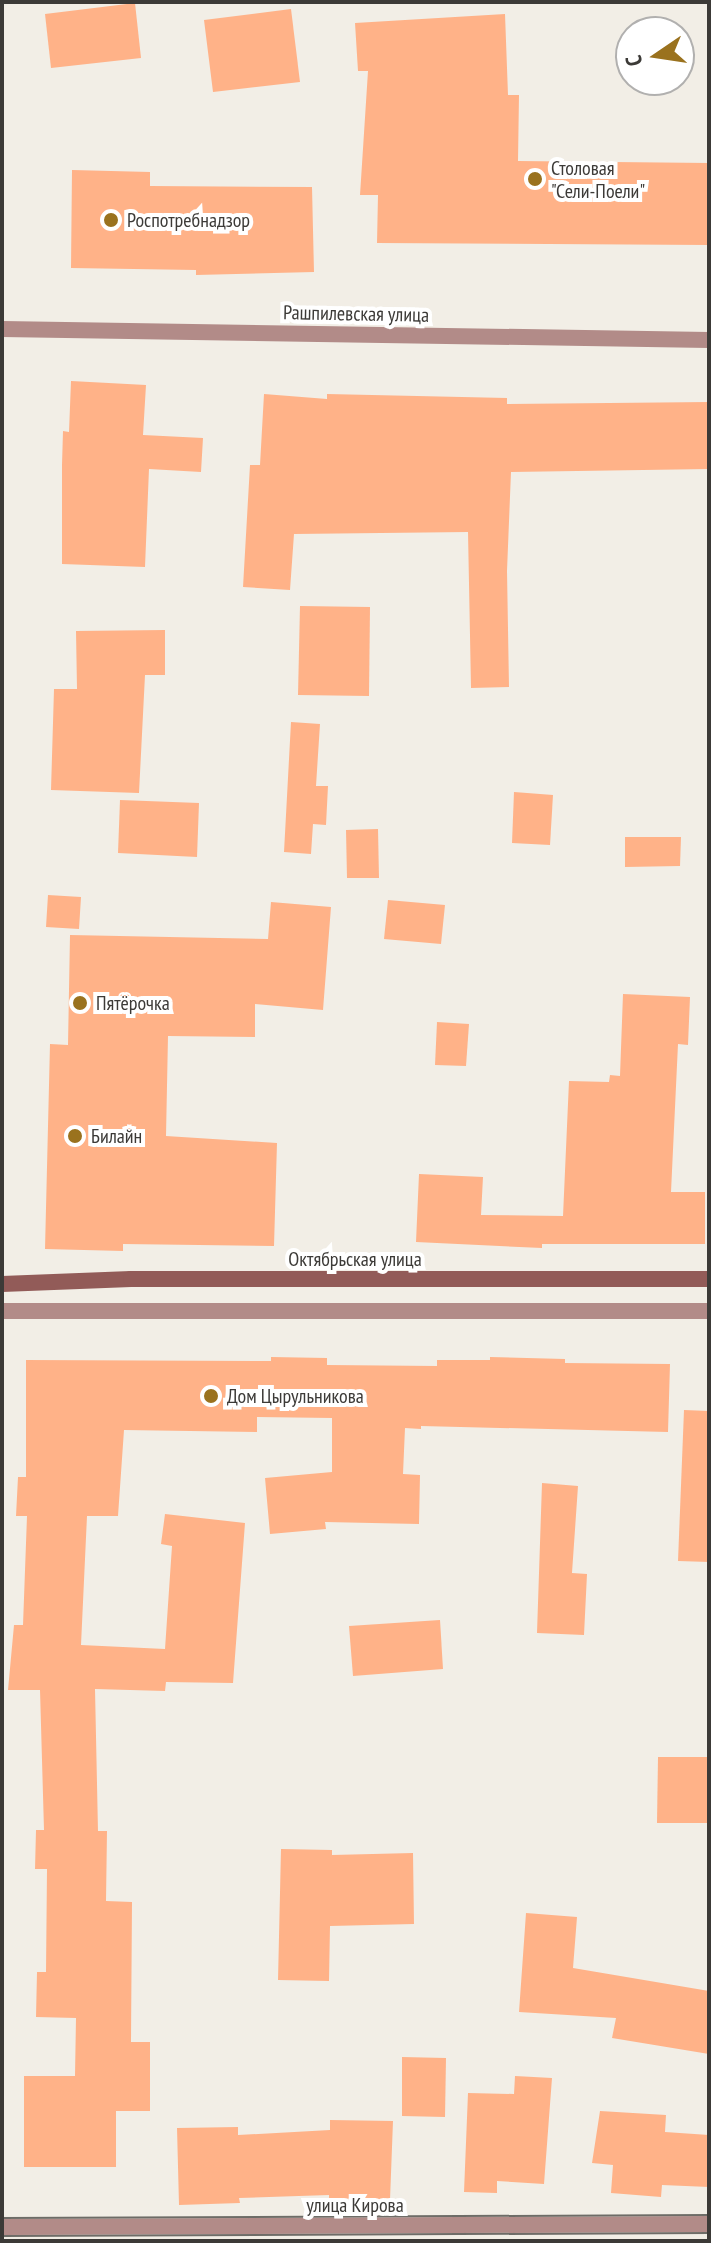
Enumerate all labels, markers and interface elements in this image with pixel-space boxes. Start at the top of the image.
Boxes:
north arrow [615,16,695,96]
text: С [619,53,648,69]
place label: Столовая "Сели-Поели" [551,156,645,203]
marker: Столовая "Сели-Поели" [526,170,544,188]
place label: Роспотребнадзор [127,208,250,232]
marker: Роспотребнадзор [102,211,120,229]
street label: Рашпилевская улица [283,301,429,327]
place label: Пятёрочка [96,991,170,1015]
marker: Пятёрочка [71,994,89,1012]
place label: Билайн [91,1124,142,1148]
marker: Билайн [66,1127,84,1145]
street label: Октябрьская улица [288,1247,422,1271]
place label: Дом Цырульникова [227,1384,364,1408]
marker: Дом Цырульникова [202,1387,220,1405]
street label: улица Кирова [306,2193,404,2217]

